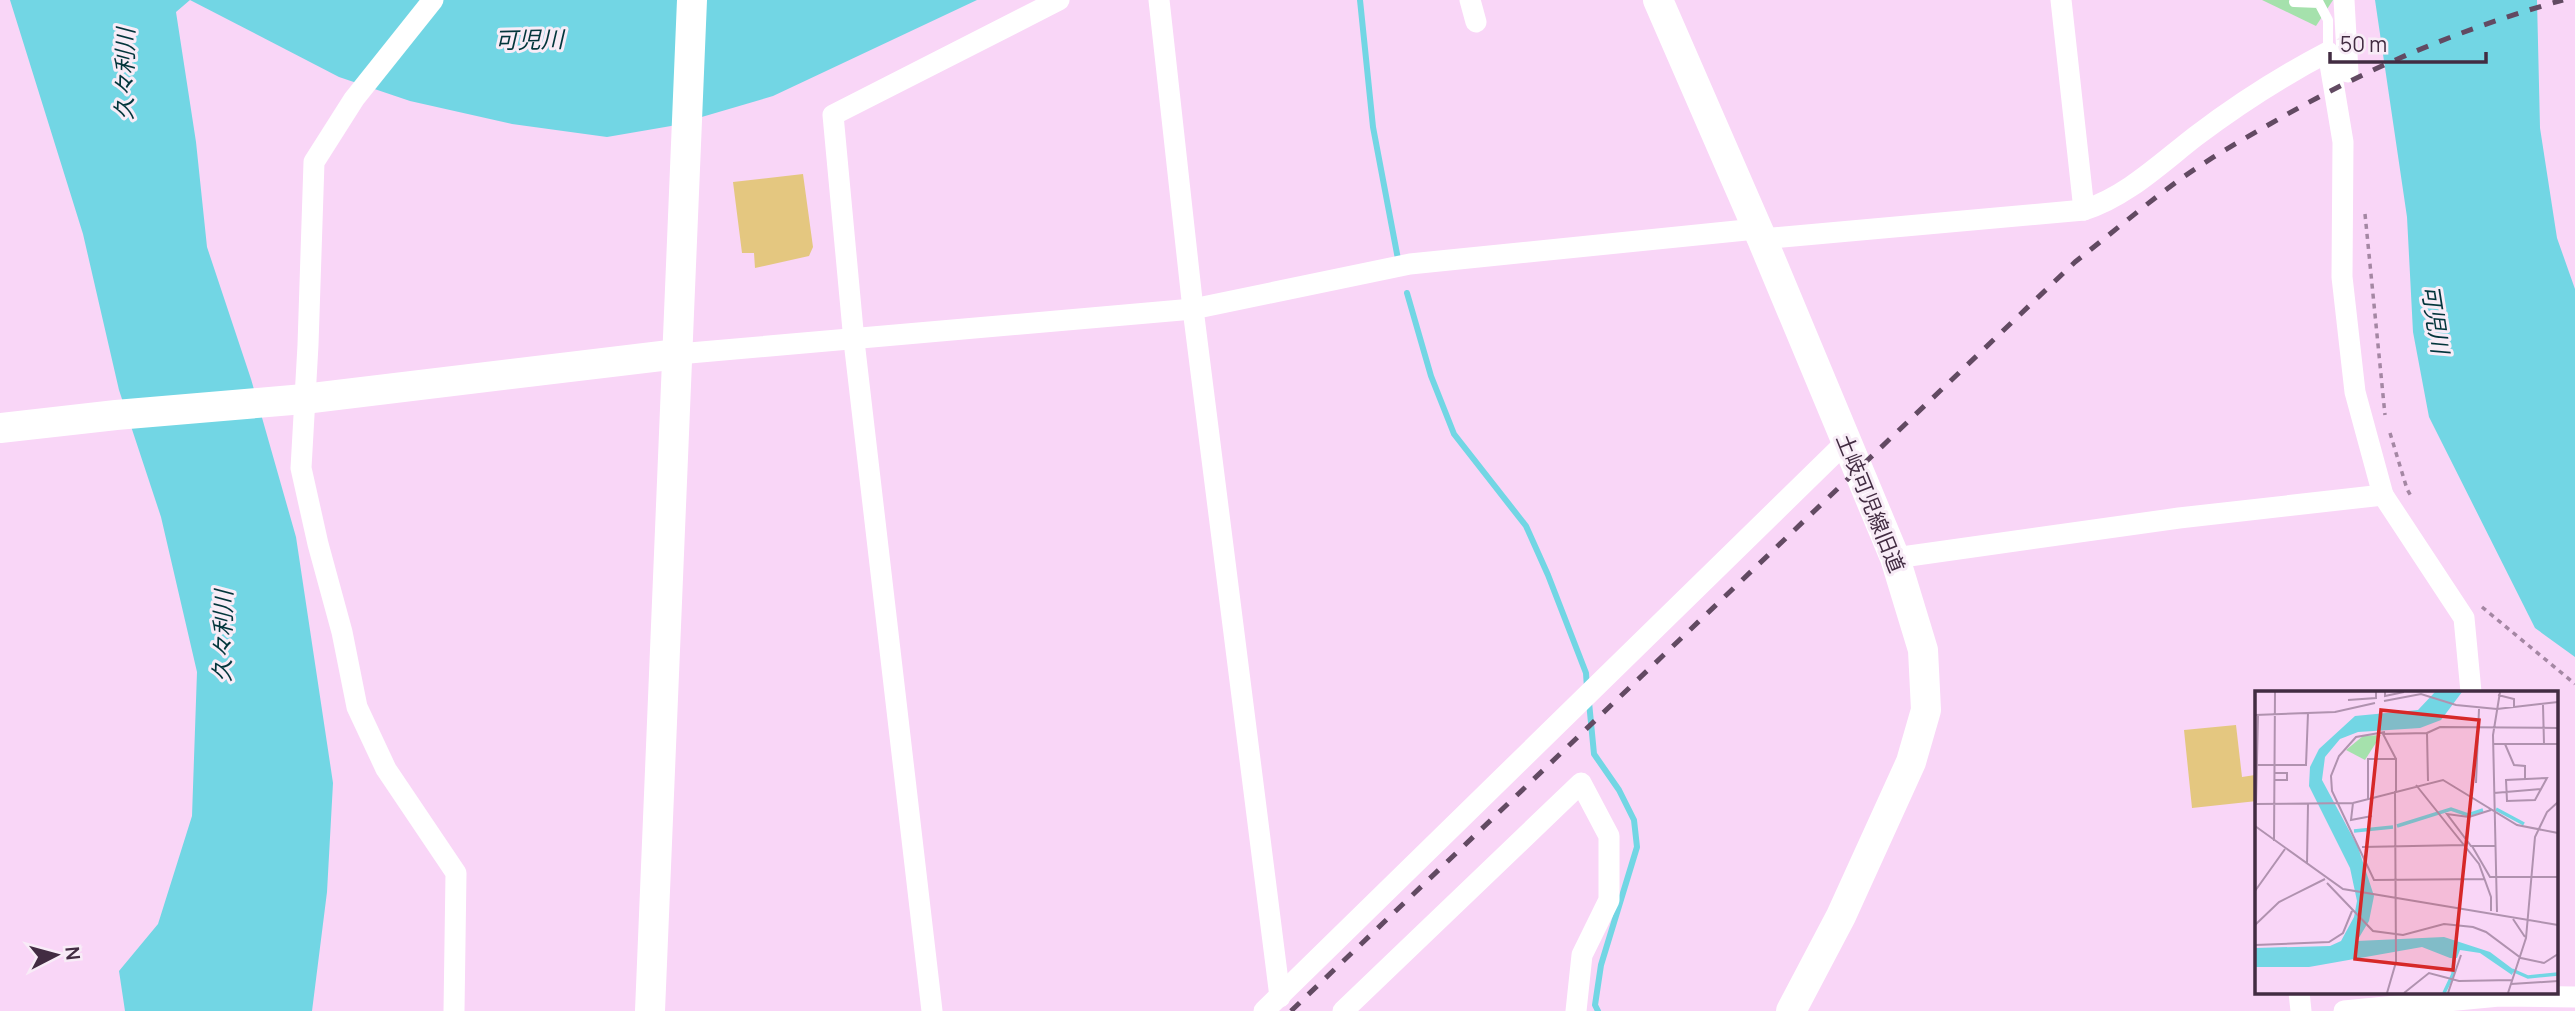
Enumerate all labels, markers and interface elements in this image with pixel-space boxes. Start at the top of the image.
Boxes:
scale bar [2330,21,2486,65]
water label: 可児川 [494,22,567,56]
water label: 久々利川 [107,25,141,120]
text: 50 m [2340,30,2387,58]
water label: 可児川 [2415,282,2458,359]
street label: 土岐可児線旧道 [1830,430,1912,576]
water label: 久々利川 [205,587,239,682]
inset map [2255,691,2558,993]
north arrow [21,920,91,990]
text: N [59,945,87,961]

